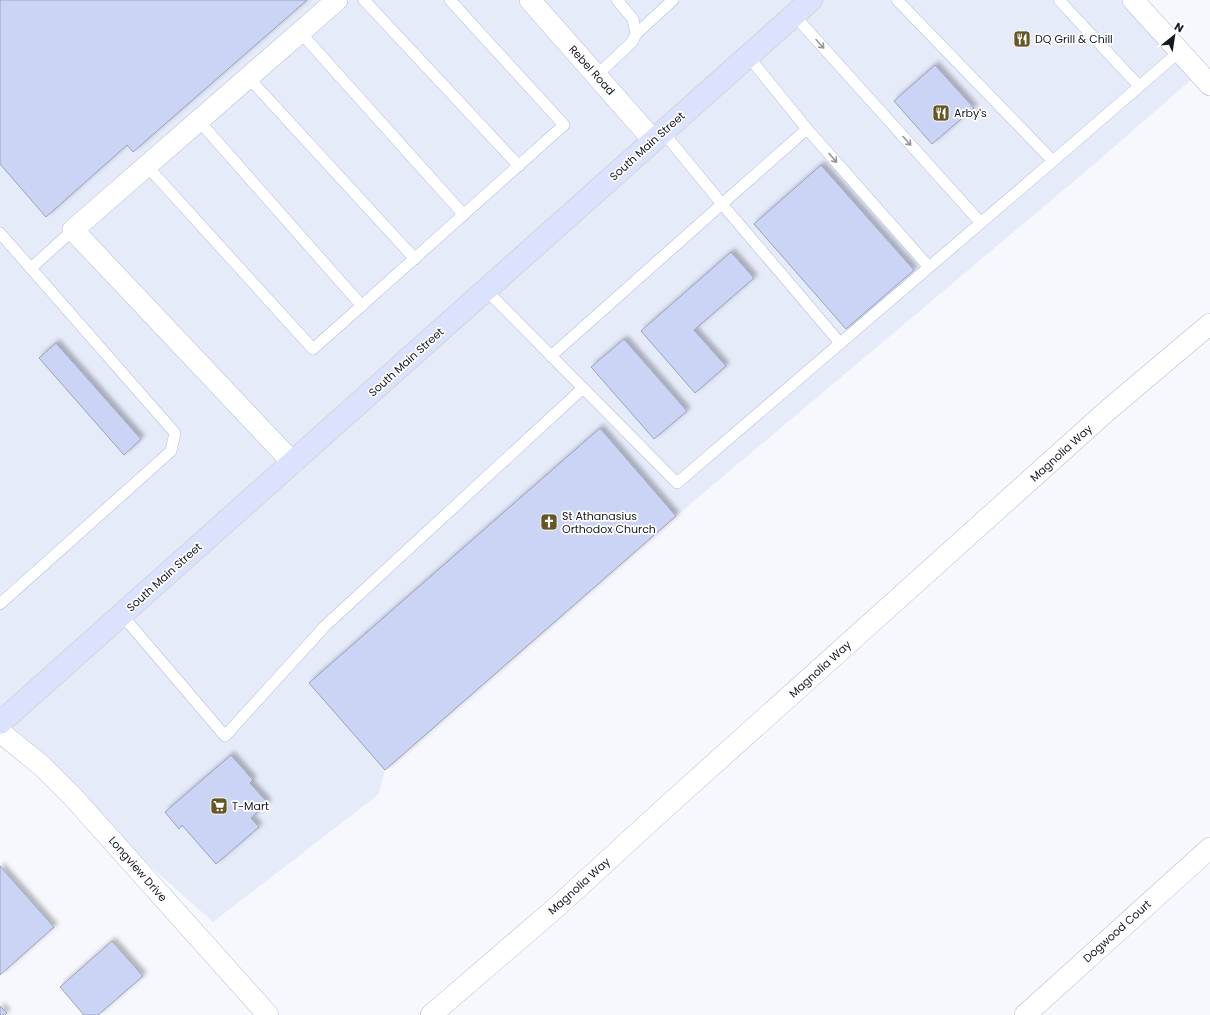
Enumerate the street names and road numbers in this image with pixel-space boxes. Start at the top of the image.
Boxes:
street label: Rebel Road [565,42,619,98]
street label: South Main Street [606,108,688,184]
street label: South Main Street [365,324,447,400]
street label: Magnolia Way [1026,420,1096,485]
street label: South Main Street [123,539,205,615]
street label: Magnolia Way [785,636,855,701]
street label: Longview Drive [105,833,171,905]
street label: Magnolia Way [544,853,614,918]
street label: Dogwood Court [1080,896,1154,966]

